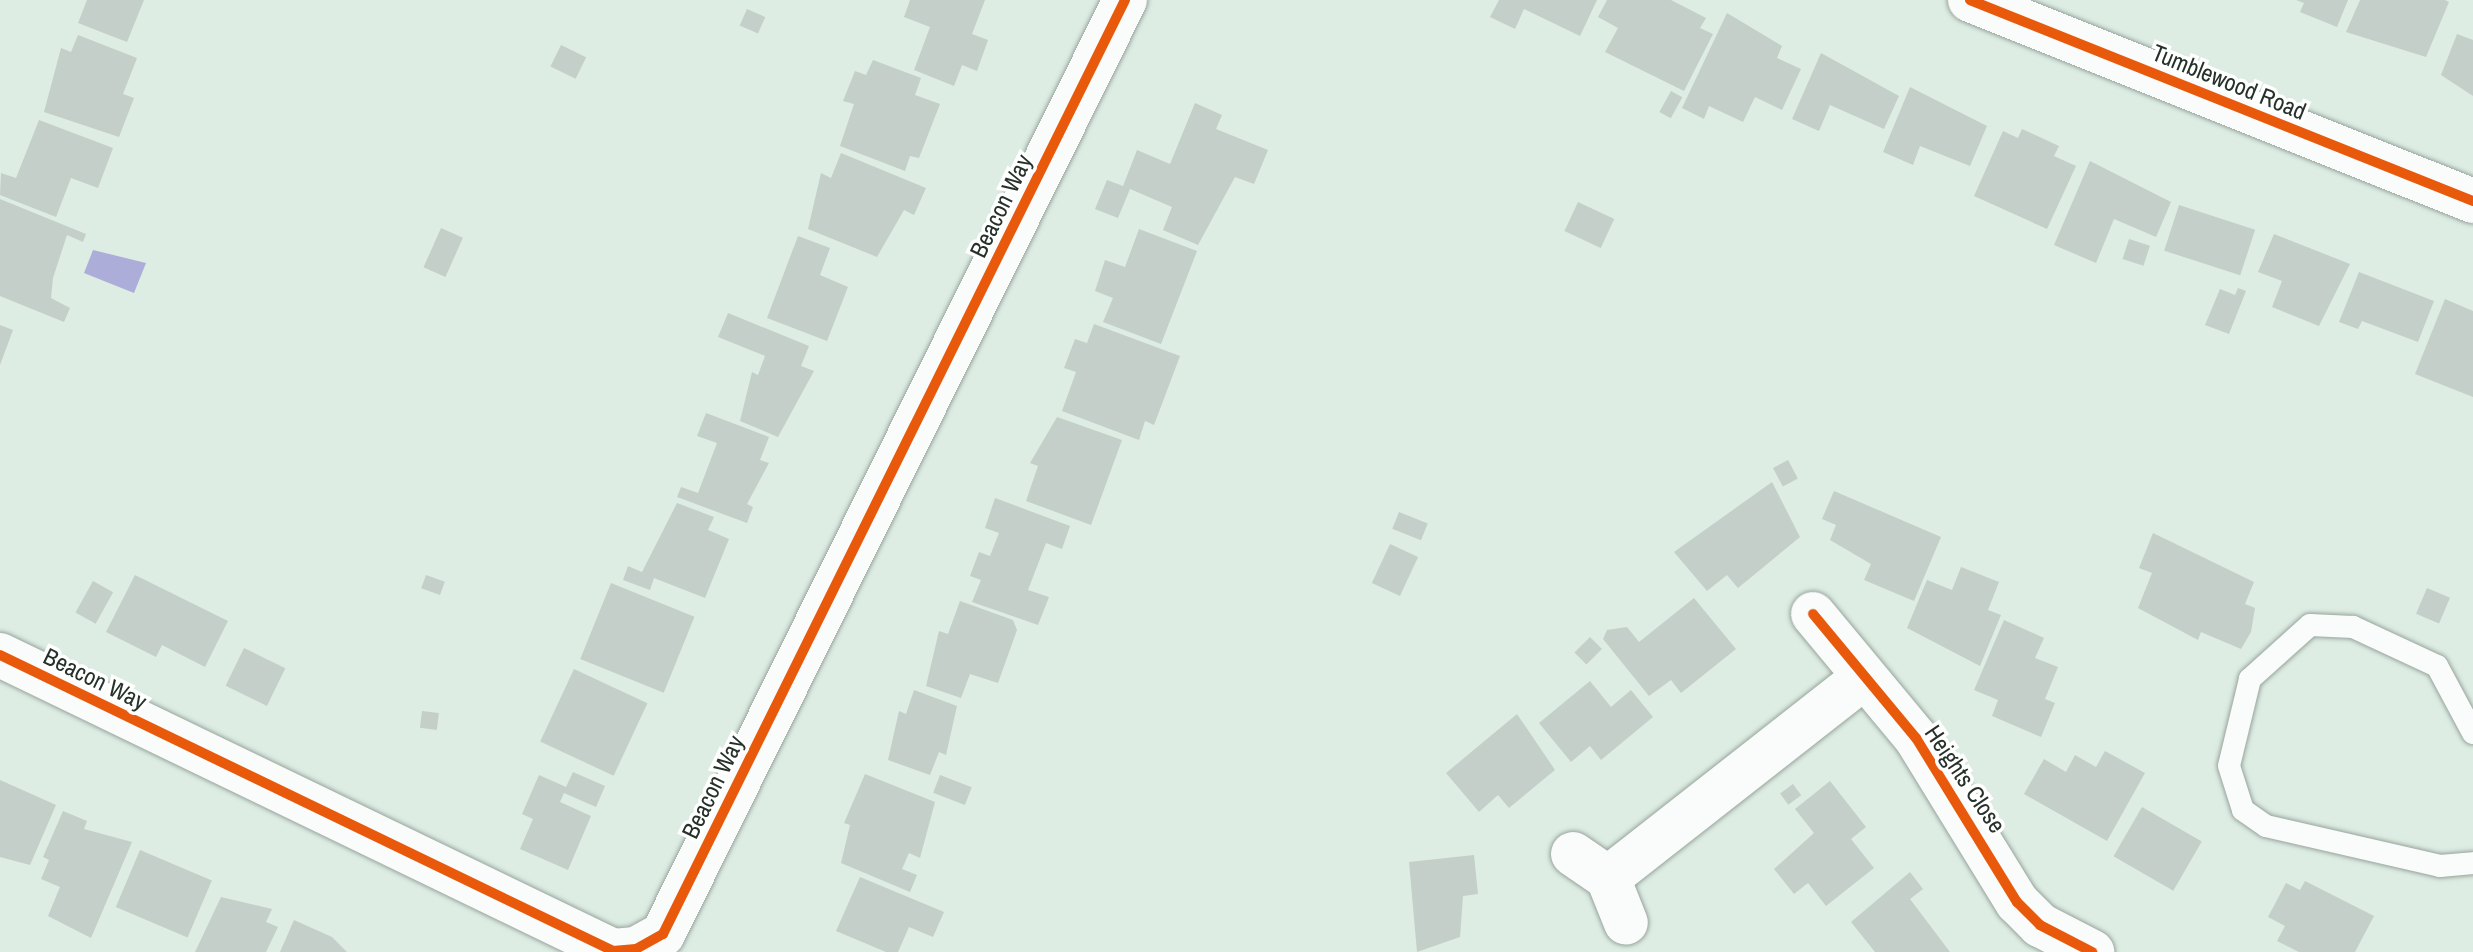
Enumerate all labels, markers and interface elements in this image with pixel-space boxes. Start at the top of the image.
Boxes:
street label: Tumblewood Road [2148,38,2310,126]
street label: Beacon Way [964,150,1038,262]
street label: Beacon Way [39,642,151,716]
street label: Heights Close [1919,720,2011,838]
street label: Beacon Way [676,731,750,843]

